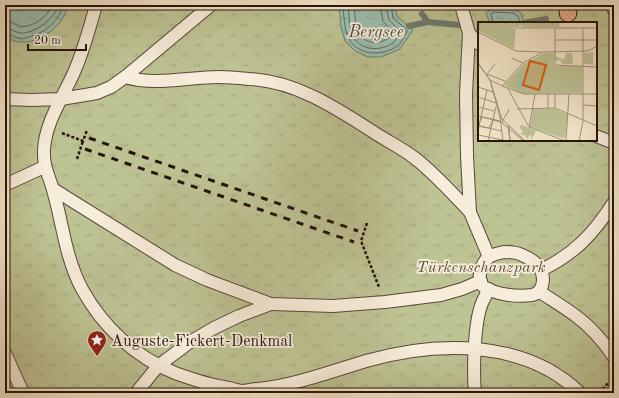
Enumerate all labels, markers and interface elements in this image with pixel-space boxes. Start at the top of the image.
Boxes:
inset map [478,22,597,141]
water label: Bergsee [347,24,404,41]
scale bar [28,26,86,52]
text: 20 m [34,35,61,47]
park label: Türkenschanzpark [416,260,546,276]
place icon: Auguste-Fickert-Denkmal [86,329,108,357]
place label: Auguste-Fickert-Denkmal [111,334,292,350]

